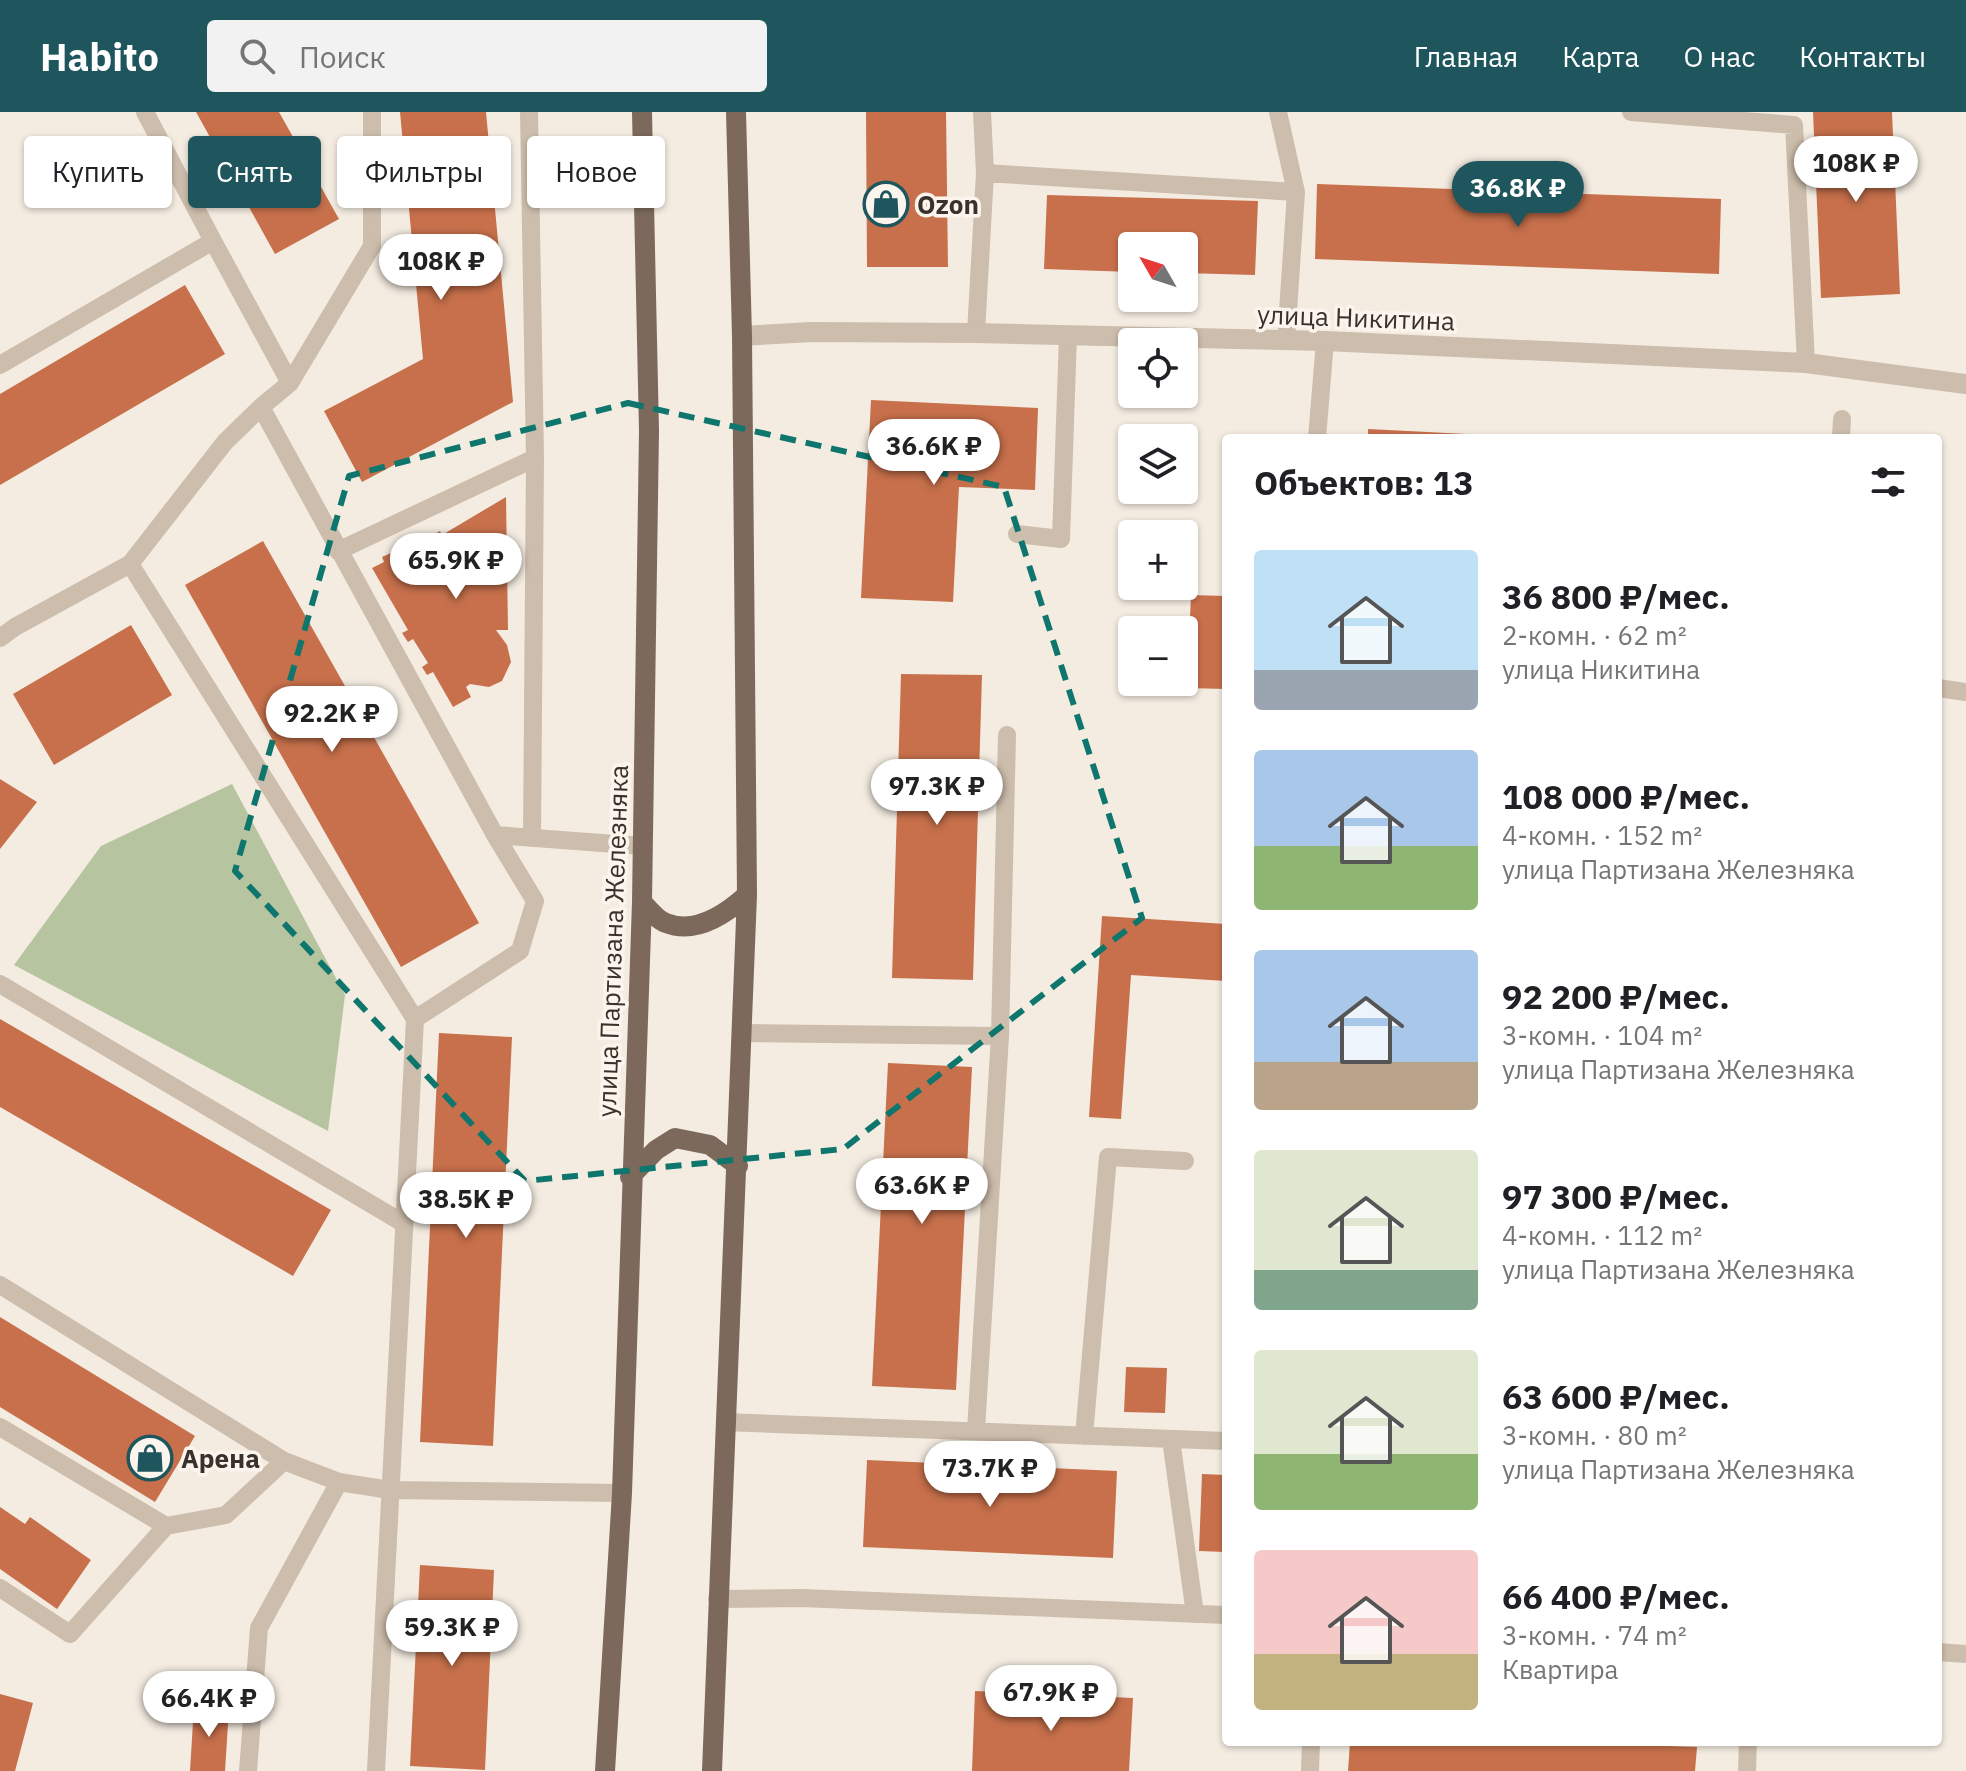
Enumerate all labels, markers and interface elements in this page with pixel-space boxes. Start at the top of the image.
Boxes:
search box [207,20,767,92]
text: Habito [40,32,159,81]
icon: search [235,34,279,78]
text: Поиск [299,37,386,76]
text: Главная [1414,38,1518,75]
text: Карта [1562,38,1639,75]
text: О нас [1683,38,1755,75]
text: Контакты [1799,38,1926,75]
chip: Купить [24,136,172,208]
chip: Снять [188,136,321,208]
chip: Фильтры [337,136,511,208]
chip: Новое [527,136,665,208]
pin: 108K ₽ [1791,136,1921,204]
text: 108K ₽ [1812,145,1900,179]
pin: 36.8K ₽ [1444,161,1592,229]
text: 36.8K ₽ [1470,170,1566,204]
shop icon: Ozon [862,180,910,228]
place label: Ozon [917,187,979,221]
north arrow [1118,232,1198,312]
map controls [1118,232,1198,696]
pin: 108K ₽ [376,234,506,302]
text: 108K ₽ [397,243,485,277]
street label: улица Никитина [1256,297,1456,337]
button: locate [1118,328,1198,408]
pin: 36.6K ₽ [860,419,1008,487]
button: layers [1118,424,1198,504]
text: 36.6K ₽ [886,428,982,462]
text: Объектов: 13 [1254,460,1474,504]
icon: filters [1866,460,1910,504]
button: + [1118,520,1198,600]
pin: 65.9K ₽ [382,533,530,601]
text: 65.9K ₽ [408,542,504,576]
text: 36 800 ₽/мес. [1502,574,1730,618]
icon: home [1318,582,1414,678]
button: − [1118,616,1198,696]
text: 2-комн. · 62 m² [1502,618,1687,652]
text: улица Никитина [1502,652,1700,686]
pin: 92.2K ₽ [258,686,406,754]
text: 92.2K ₽ [284,695,380,729]
pin: 97.3K ₽ [863,759,1011,827]
street label: улица Партизана Железняка [589,764,635,1118]
text: 97.3K ₽ [889,768,985,802]
text: 108 000 ₽/мес. [1502,774,1750,818]
icon: home [1318,782,1414,878]
text: 4-комн. · 152 m² [1502,818,1702,852]
text: улица Партизана Железняка [1502,852,1855,886]
text: 92 200 ₽/мес. [1502,974,1730,1018]
icon: home [1318,982,1414,1078]
text: 3-комн. · 104 m² [1502,1018,1702,1052]
text: улица Партизана Железняка [1502,1052,1855,1086]
pin: 63.6K ₽ [848,1158,996,1226]
text: 63.6K ₽ [874,1167,970,1201]
pin: 38.5K ₽ [392,1172,540,1240]
text: 97 300 ₽/мес. [1502,1174,1730,1218]
text: 38.5K ₽ [418,1181,514,1215]
icon: home [1318,1182,1414,1278]
text: 4-комн. · 112 m² [1502,1218,1702,1252]
text: улица Партизана Железняка [1502,1252,1855,1286]
text: 63 600 ₽/мес. [1502,1374,1730,1418]
icon: home [1318,1382,1414,1478]
text: 3-комн. · 80 m² [1502,1418,1687,1452]
shop icon: Арена [126,1434,174,1482]
place label: Арена [181,1441,260,1475]
pin: 73.7K ₽ [916,1441,1064,1509]
text: 73.7K ₽ [942,1450,1038,1484]
text: улица Партизана Железняка [1502,1452,1855,1486]
text: 66 400 ₽/мес. [1502,1574,1730,1618]
icon: home [1318,1582,1414,1678]
pin: 59.3K ₽ [378,1600,526,1668]
text: 59.3K ₽ [404,1609,500,1643]
text: 3-комн. · 74 m² [1502,1618,1687,1652]
text: Квартира [1502,1652,1619,1686]
pin: 67.9K ₽ [977,1665,1125,1733]
pin: 66.4K ₽ [135,1671,283,1739]
text: 67.9K ₽ [1003,1674,1099,1708]
text: 66.4K ₽ [161,1680,257,1714]

